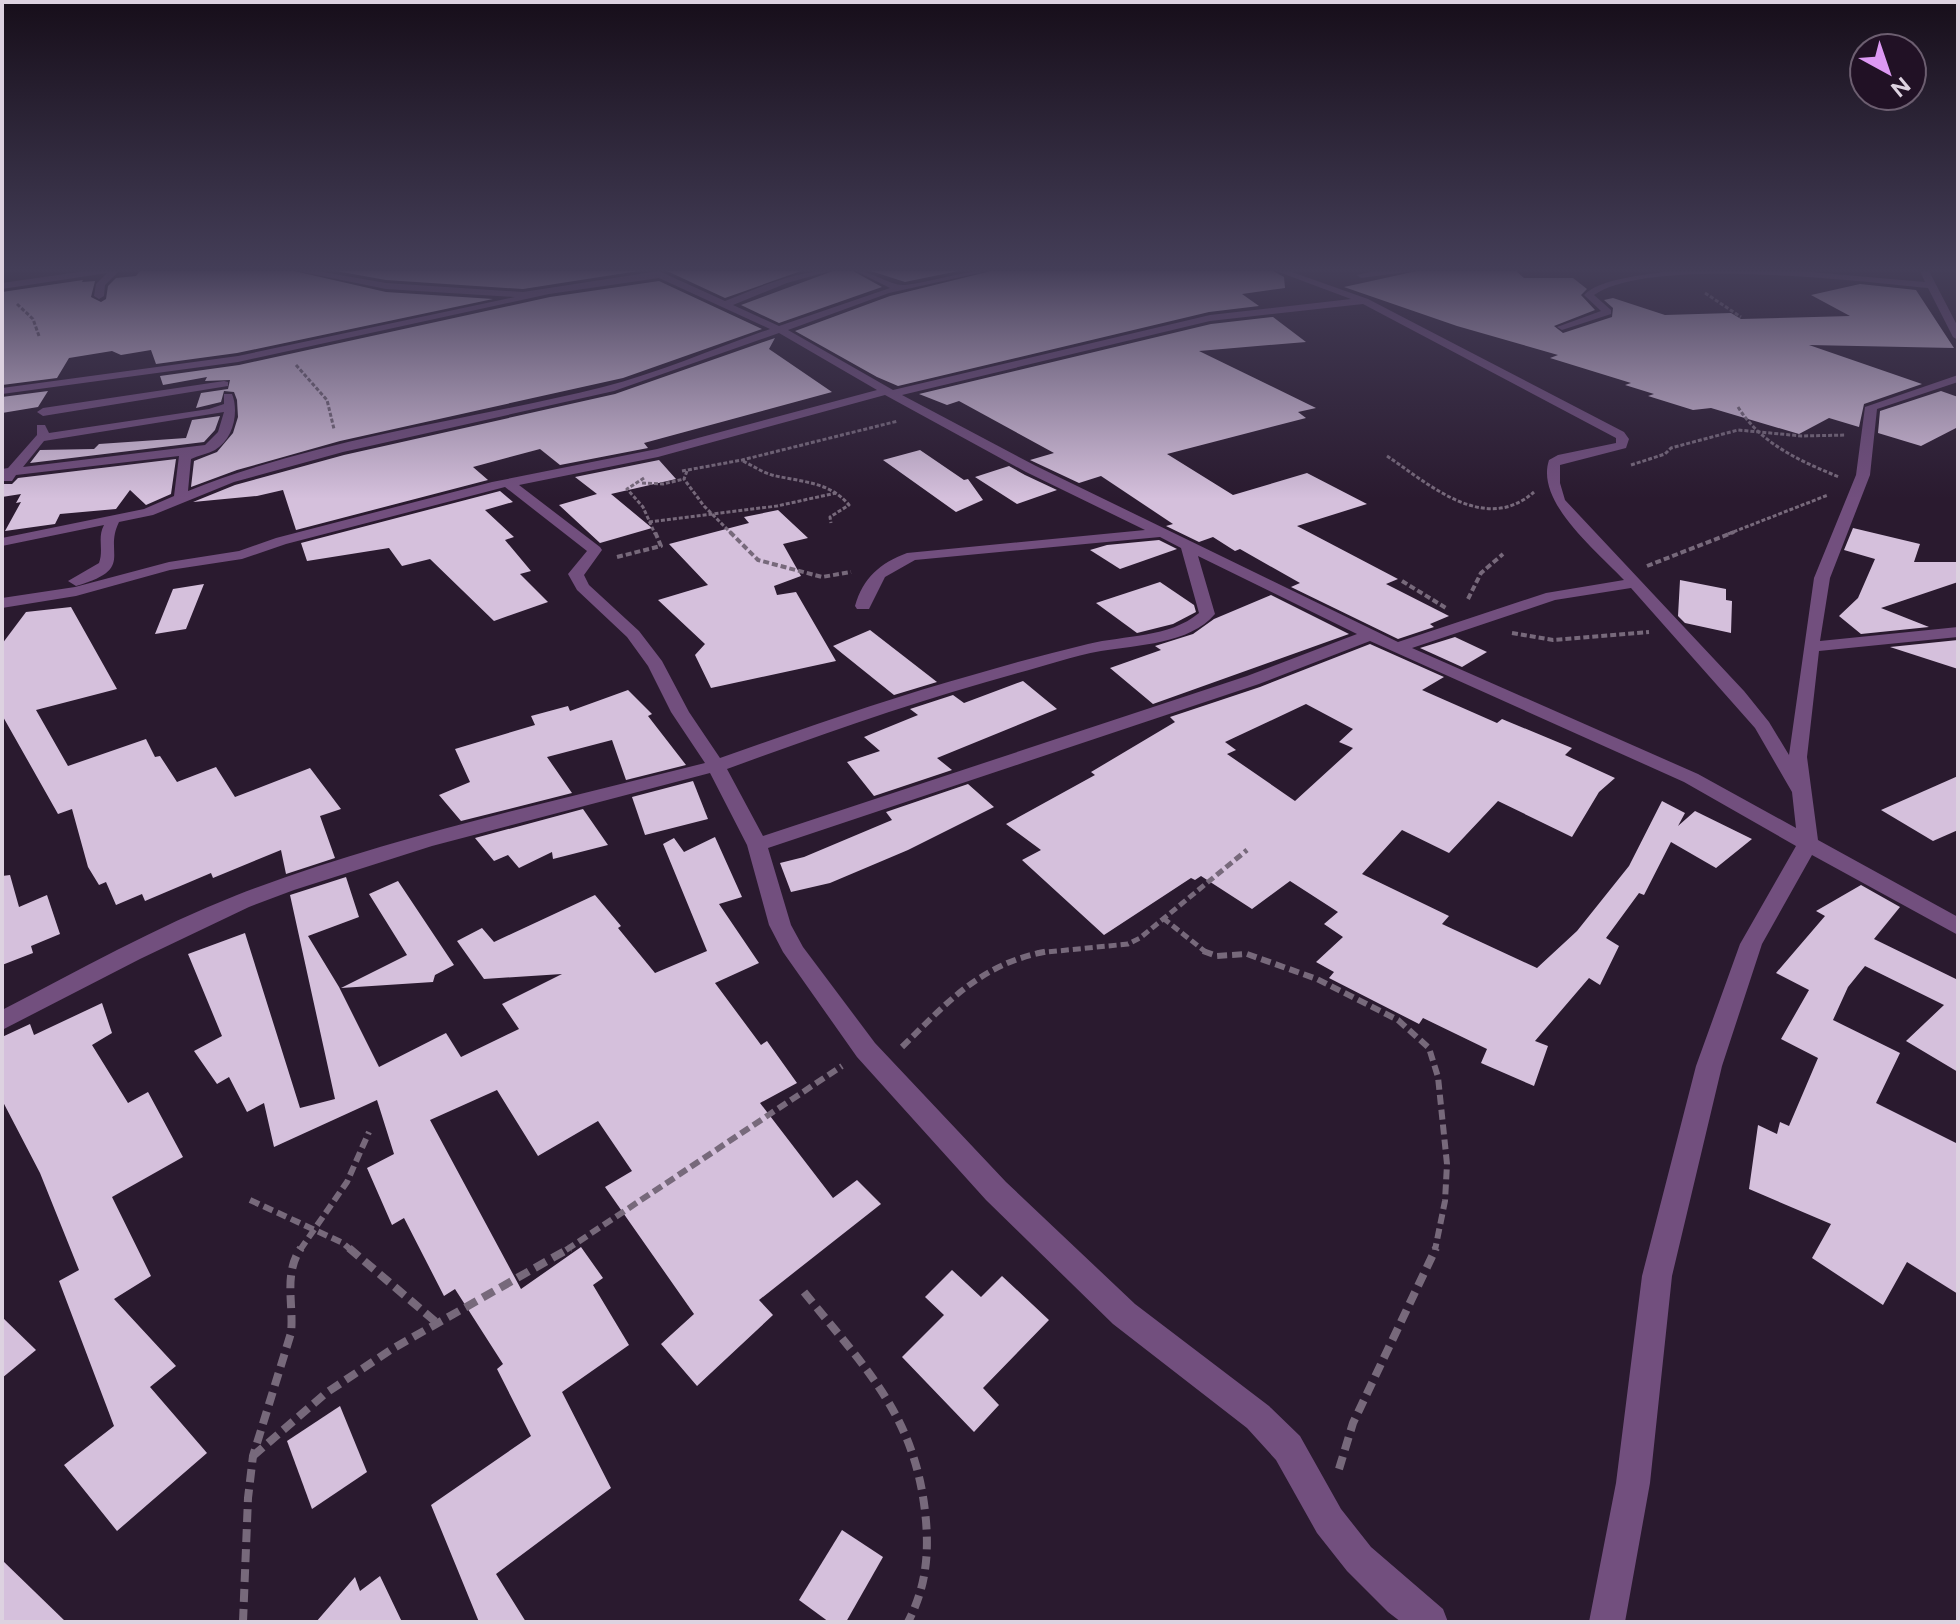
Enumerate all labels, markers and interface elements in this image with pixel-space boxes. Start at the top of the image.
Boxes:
north arrow [1848,32,1928,112]
text: N [1885,71,1916,103]

